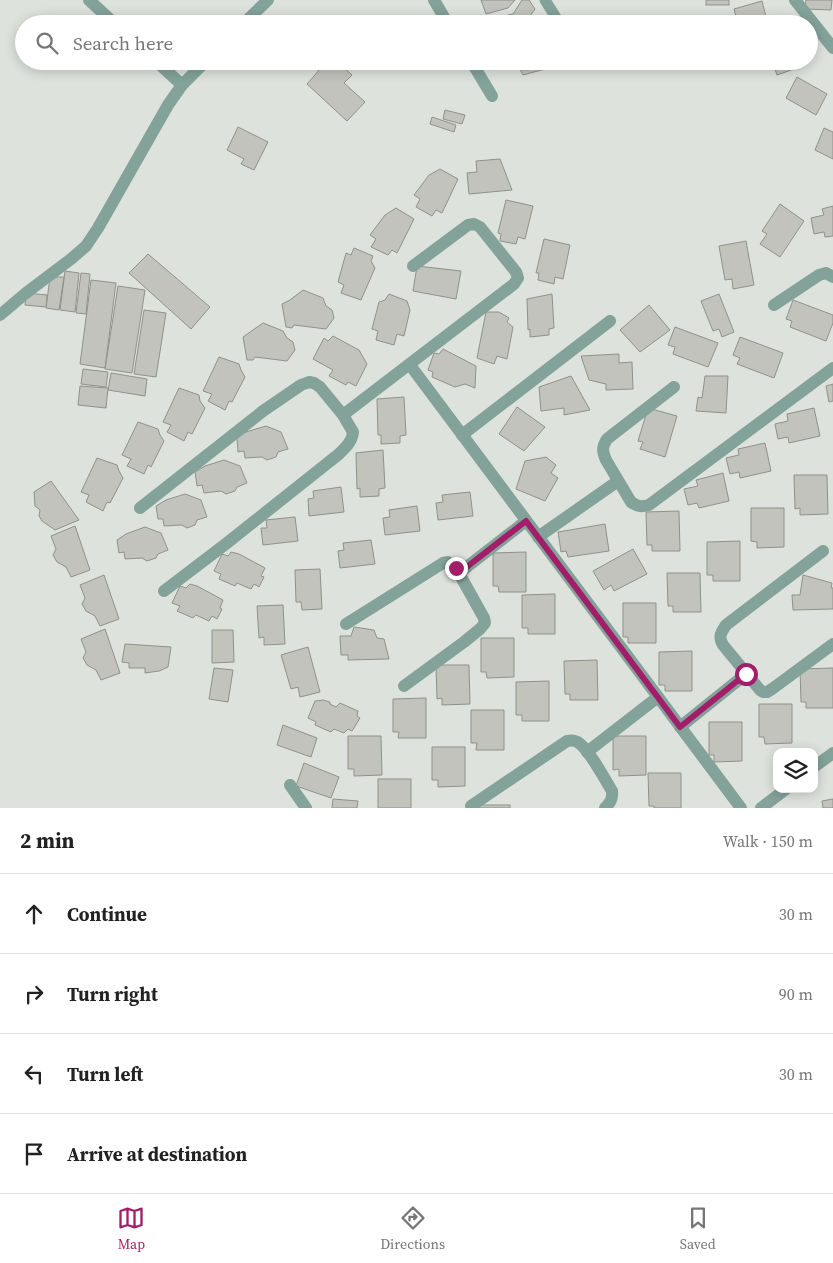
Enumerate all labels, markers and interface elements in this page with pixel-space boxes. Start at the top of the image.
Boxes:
search box [15,15,818,70]
icon: search [33,29,61,57]
text: Search here [73,30,173,56]
route end [445,557,468,580]
route start [735,663,758,686]
map controls [773,748,818,793]
button: layers [773,748,818,793]
text: 2 min [20,826,75,855]
text: Walk · 150 m [723,830,813,852]
icon: ahead [20,900,48,928]
text: Continue [67,901,147,927]
text: 30 m [779,903,813,925]
icon: right [20,980,48,1008]
text: Turn right [67,981,158,1007]
text: 90 m [779,983,813,1005]
icon: left [20,1060,48,1088]
text: Turn left [67,1061,143,1087]
text: 30 m [779,1063,813,1085]
icon: arrive [20,1140,48,1168]
text: Arrive at destination [67,1141,247,1167]
tab: Map [117,1204,145,1254]
tab: Directions [380,1204,445,1254]
tab: Saved [680,1204,716,1254]

